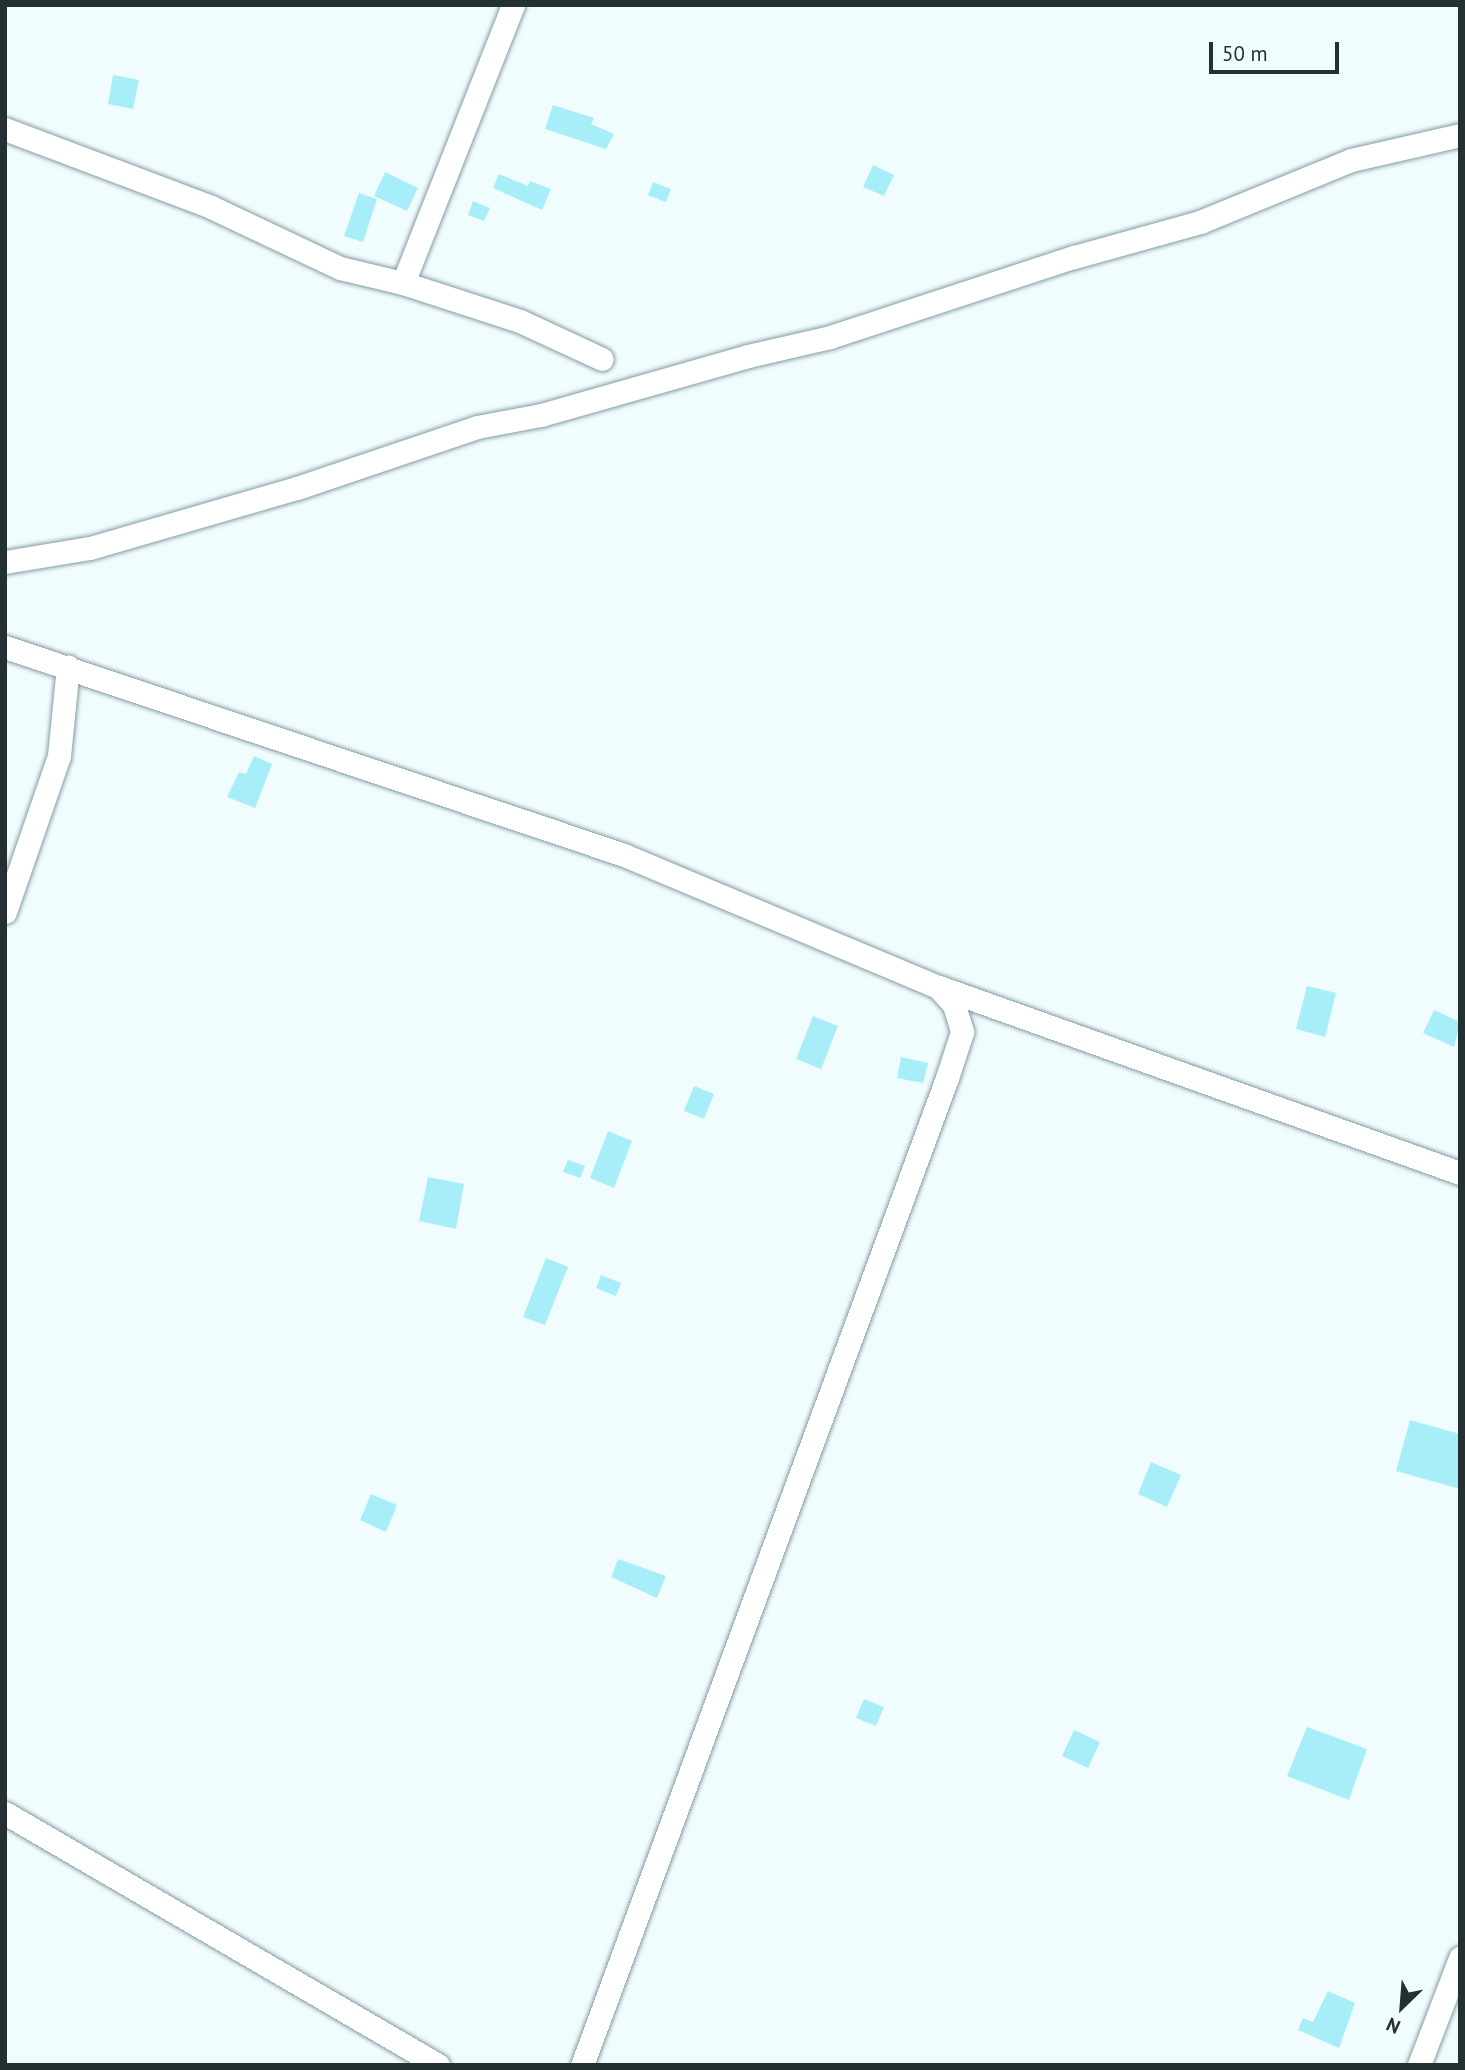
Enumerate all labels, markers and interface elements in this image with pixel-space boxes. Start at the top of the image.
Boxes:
scale bar [1213,28,1342,72]
text: 50 m [1222,40,1268,67]
north arrow [1367,1972,1437,2042]
text: N [1382,2013,1404,2040]

